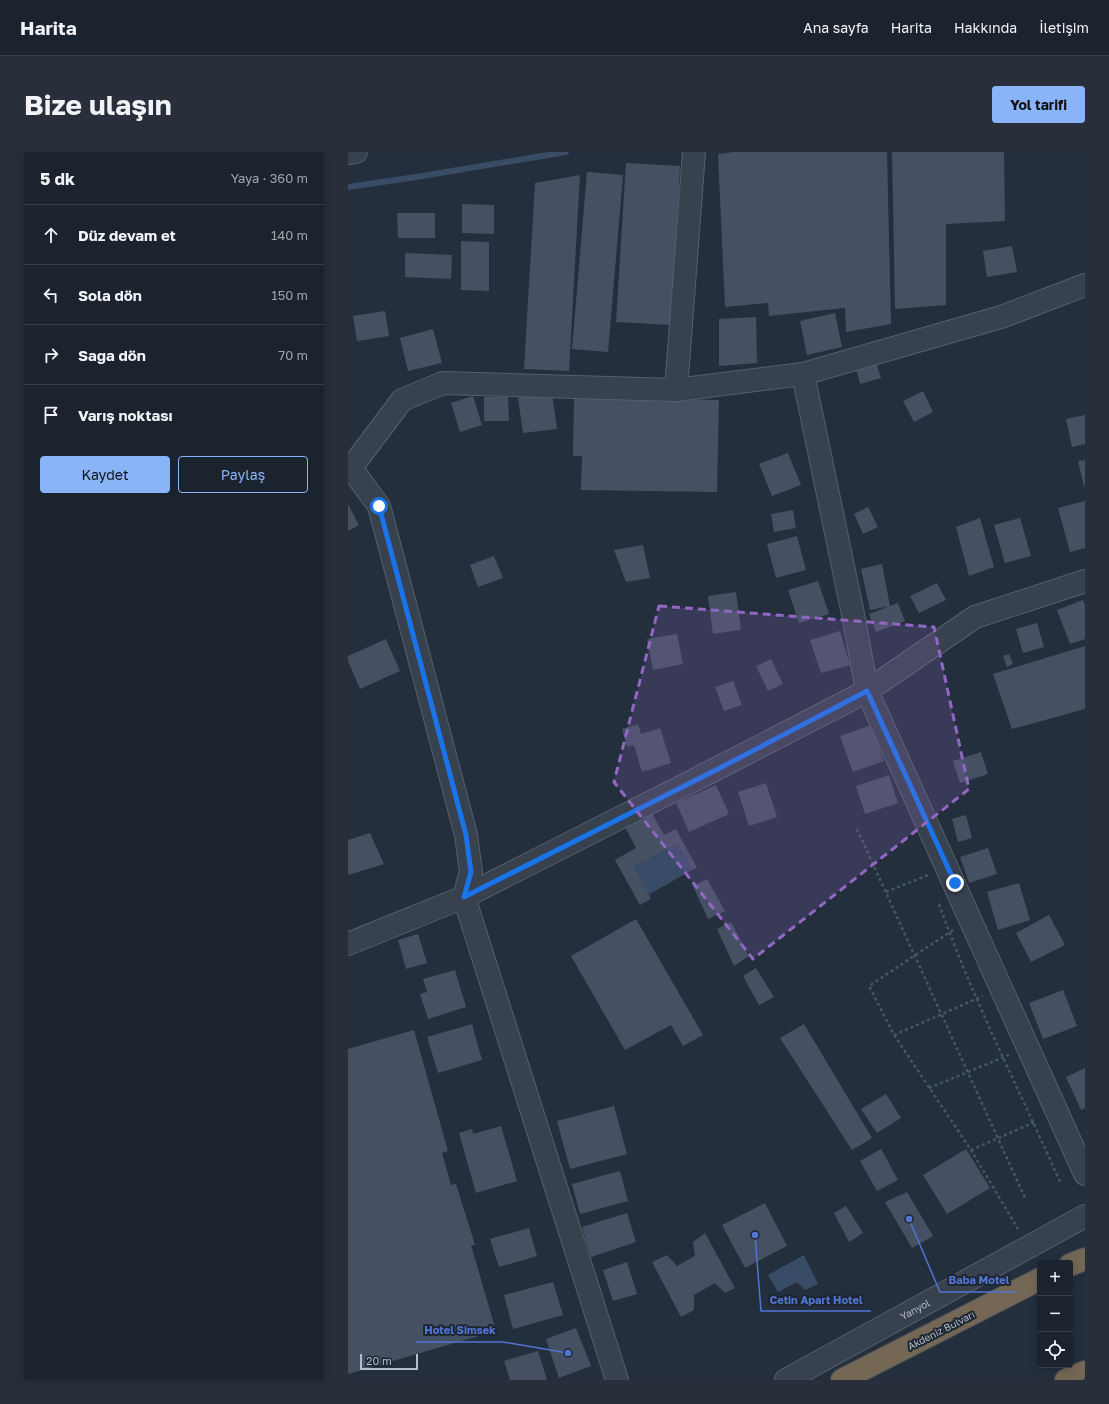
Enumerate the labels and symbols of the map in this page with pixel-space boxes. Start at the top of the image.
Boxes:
route start [370,497,388,515]
route end [946,874,964,892]
callout: Baba Motel [940,1269,1017,1292]
text: Baba Motel [949,1273,1010,1286]
callout: Cetin Apart Hotel [761,1288,871,1311]
text: Cetin Apart Hotel [769,1293,863,1306]
street label: Yanyol [898,1296,932,1322]
street label: Akdeniz Bulvarı [905,1308,977,1352]
callout: Hotel Simsek [416,1319,503,1342]
text: Hotel Simsek [424,1323,496,1336]
scale bar [360,1352,418,1371]

